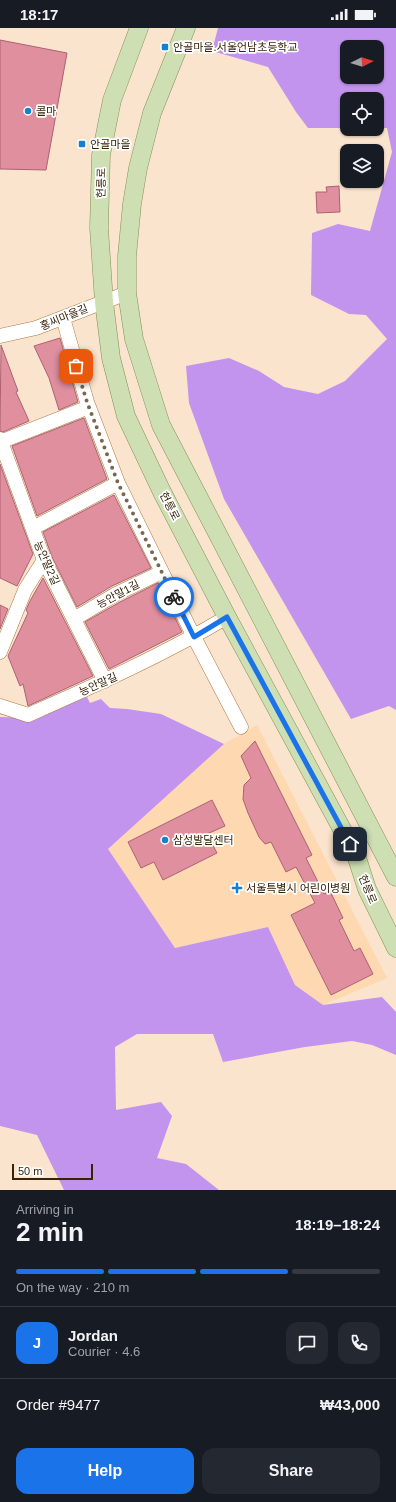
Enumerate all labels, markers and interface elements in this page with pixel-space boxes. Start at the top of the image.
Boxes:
text: 18:17 [20,6,58,23]
north arrow [340,40,384,84]
map controls [340,40,384,188]
place label: 안골마을.서울언남초등학교 [173,41,298,53]
marker: 안골마을.서울언남초등학교 [160,42,170,52]
button: locate [340,92,384,136]
place label: 콜마 [36,105,56,117]
marker: 콜마 [23,106,33,116]
place label: 안골마을 [90,138,130,150]
marker: 안골마을 [77,139,87,149]
button: layers [340,144,384,188]
street label: 헌릉로 [95,168,107,198]
street label: 홍씨마을길 [38,302,90,332]
pin [59,349,93,383]
icon: bag [65,355,87,377]
street label: 헌릉로 [158,490,182,522]
street label: 능안말2길 [32,539,62,587]
courier [154,577,194,617]
street label: 능안말1길 [95,578,141,610]
icon: bike [163,586,185,608]
street label: 능안말길 [77,670,119,698]
pin [333,827,367,861]
icon: home [339,833,361,855]
place label: 삼성발달센터 [173,834,234,846]
marker: 삼성발달센터 [160,835,170,845]
street label: 헌릉로 [357,873,379,905]
marker: 서울특별시 어린이병원 [231,882,243,894]
place label: 서울특별시 어린이병원 [246,882,350,894]
scale bar [12,1162,93,1181]
text: 50 m [18,1165,42,1177]
text: Arriving in [16,1202,74,1217]
text: 18:19–18:24 [295,1216,380,1233]
text: 2 min [16,1217,84,1247]
text: On the way · 210 m [16,1280,129,1295]
button: chat [286,1322,328,1364]
button: phone [338,1322,380,1364]
text: Jordan [68,1327,118,1344]
text: J [33,1334,41,1351]
text: Courier · 4.6 [68,1344,140,1359]
text: Order #9477 [16,1396,100,1413]
text: ₩43,000 [320,1396,380,1413]
button: Help [16,1448,194,1494]
button: Share [202,1448,380,1494]

